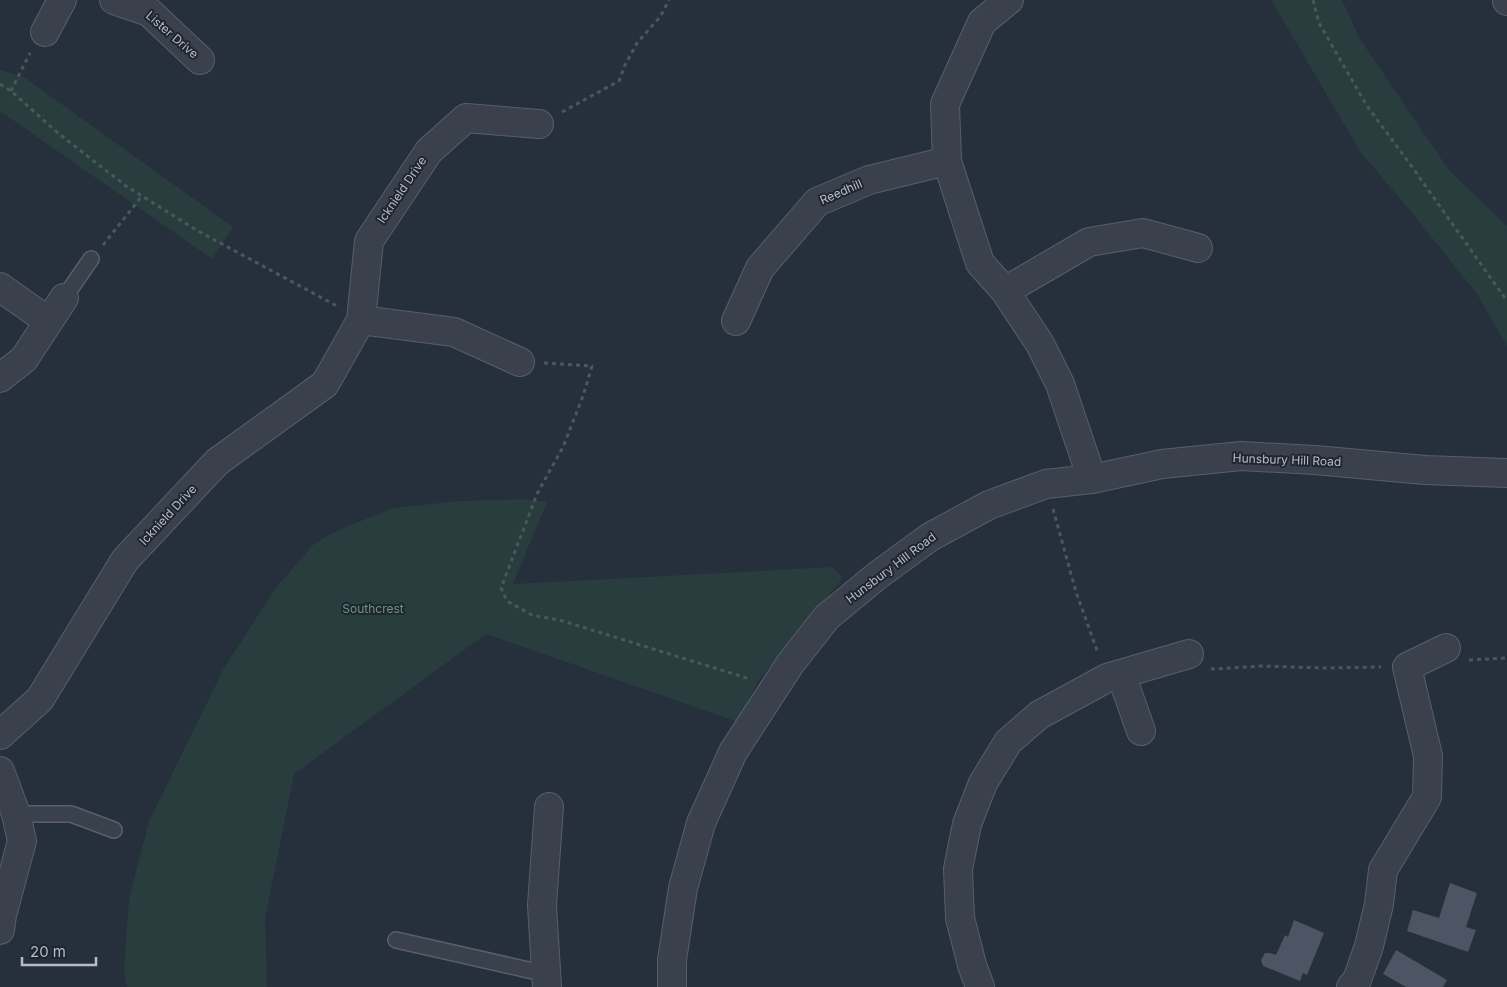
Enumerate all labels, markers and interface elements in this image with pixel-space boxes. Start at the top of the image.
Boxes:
street label: Lister Drive [143,8,202,61]
street label: Icknield Drive [374,154,429,226]
street label: Reedhill [817,176,864,207]
street label: Hunsbury Hill Road [1232,450,1342,469]
street label: Icknield Drive [136,481,199,548]
street label: Hunsbury Hill Road [843,529,939,606]
park label: Southcrest [342,601,404,616]
scale bar [22,934,96,966]
text: 20 m [30,942,66,961]

